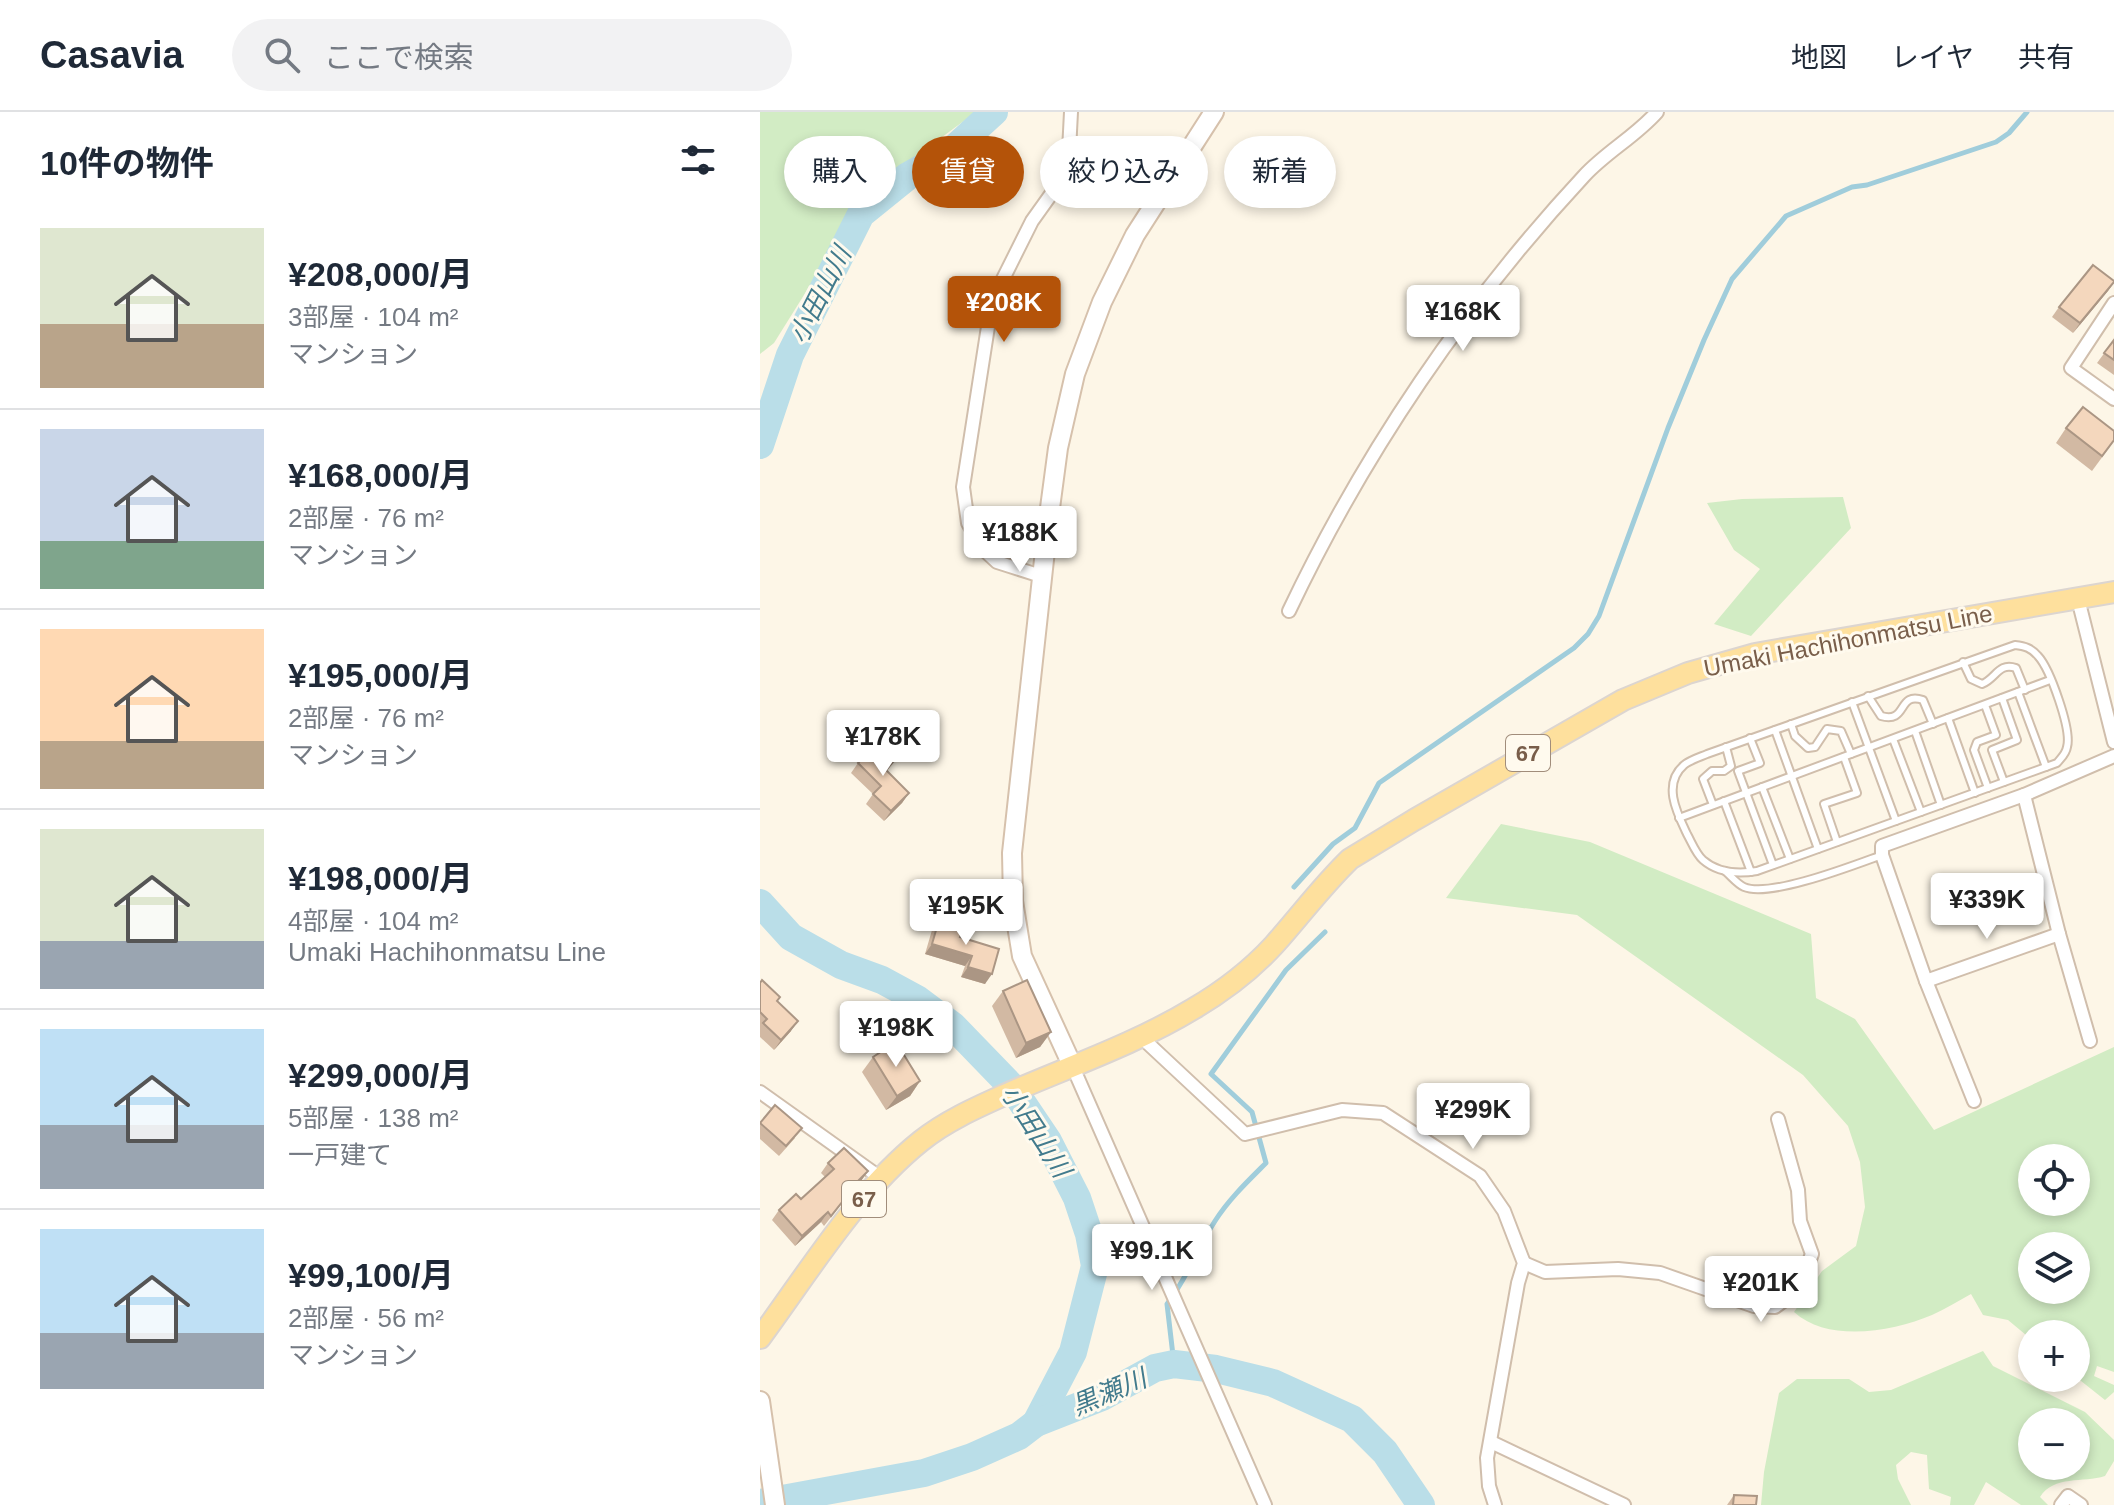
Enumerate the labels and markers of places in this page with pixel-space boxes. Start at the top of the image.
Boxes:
pin: ¥208K [948,276,1060,344]
pin: ¥168K [1407,285,1519,353]
pin: ¥188K [964,506,1076,574]
pin: ¥178K [827,710,939,778]
pin: ¥339K [1931,873,2043,941]
pin: ¥195K [910,879,1022,947]
pin: ¥198K [840,1001,952,1069]
pin: ¥299K [1417,1083,1529,1151]
pin: ¥99.1K [1087,1224,1217,1292]
pin: ¥201K [1705,1256,1817,1324]

